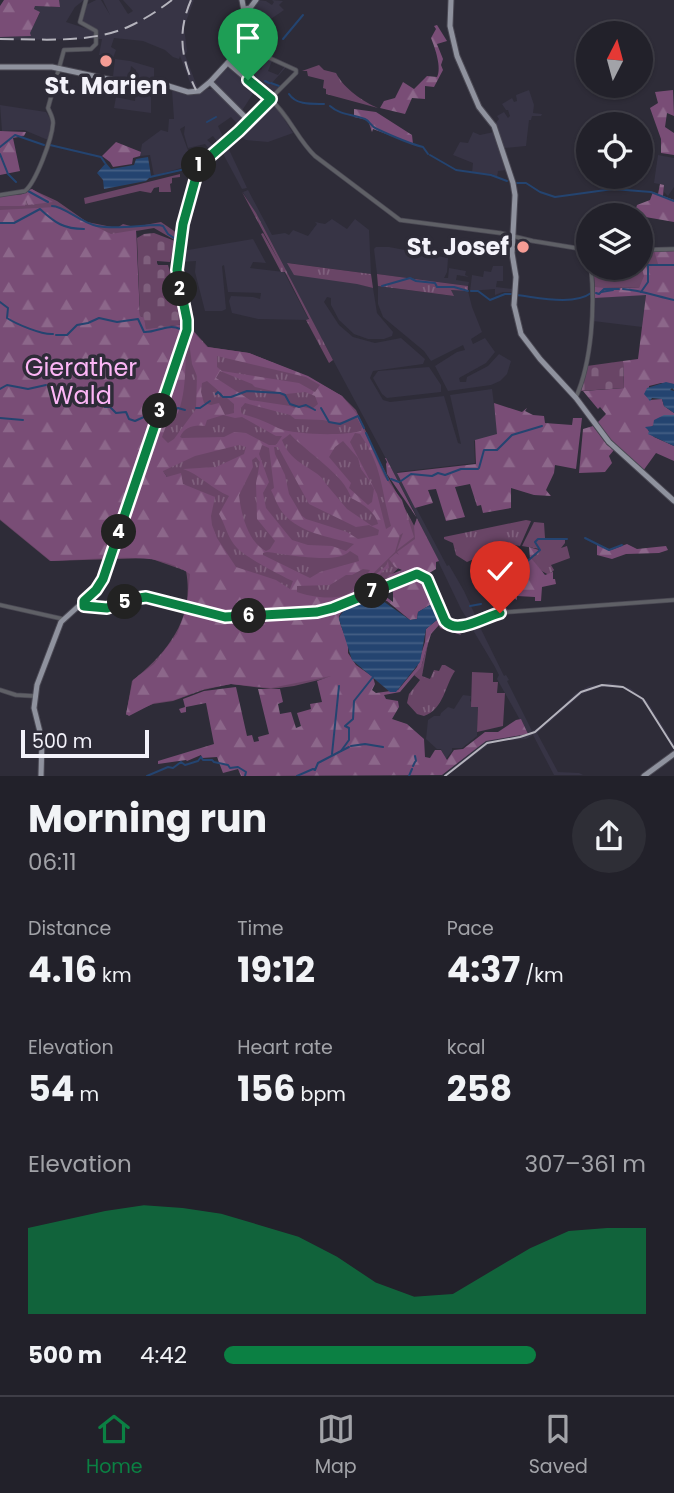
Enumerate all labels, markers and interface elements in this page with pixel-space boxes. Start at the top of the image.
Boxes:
pin [218,8,278,80]
icon: arrive [229,19,267,57]
north arrow [576,21,653,98]
map controls [576,21,653,280]
marker: St. Marien [98,53,114,69]
place label: St. Marien [45,69,168,102]
button: locate [576,112,653,189]
pin: 1 [182,148,216,182]
text: 1 [195,151,202,178]
button: layers [576,203,653,280]
place label: St. Josef [407,230,509,263]
marker: St. Josef [515,239,531,255]
pin: 2 [162,272,198,306]
text: 2 [174,275,185,302]
park label: Gierather Wald [25,351,137,412]
pin: 3 [142,394,178,428]
text: 3 [154,397,165,424]
pin: 4 [102,514,136,550]
text: 4 [112,518,125,545]
pin [470,541,530,613]
icon: check [481,552,519,590]
pin: 7 [354,574,390,608]
text: 7 [366,577,377,604]
pin: 5 [108,584,142,620]
text: 5 [118,588,131,615]
pin: 6 [232,598,266,634]
text: 6 [242,602,255,629]
scale bar [21,726,149,758]
text: 500 m [32,728,92,755]
text: Morning run [28,792,267,845]
button: share [572,799,646,873]
text: 06:11 [28,846,77,878]
text: Distance [28,915,111,942]
text: Time [237,915,284,942]
text: Pace [447,915,494,942]
text: 4.16 [28,945,97,994]
text: 19:12 [237,945,315,994]
text: 4:37 [447,945,520,994]
text: km [97,962,131,989]
text: /km [520,962,564,989]
text: Elevation [28,1034,114,1061]
text: Heart rate [237,1034,333,1061]
text: kcal [447,1034,486,1061]
text: 54 [28,1064,74,1113]
text: 156 [237,1064,296,1113]
text: 258 [447,1064,512,1113]
text: m [74,1081,99,1108]
text: bpm [296,1081,346,1108]
text: Elevation [28,1148,132,1180]
text: 307–361 m [525,1148,646,1180]
text: 500 m [28,1339,102,1371]
text: 4:42 [140,1339,187,1371]
tab: Home [86,1410,143,1481]
tab: Map [315,1410,357,1481]
tab: Saved [529,1410,588,1481]

